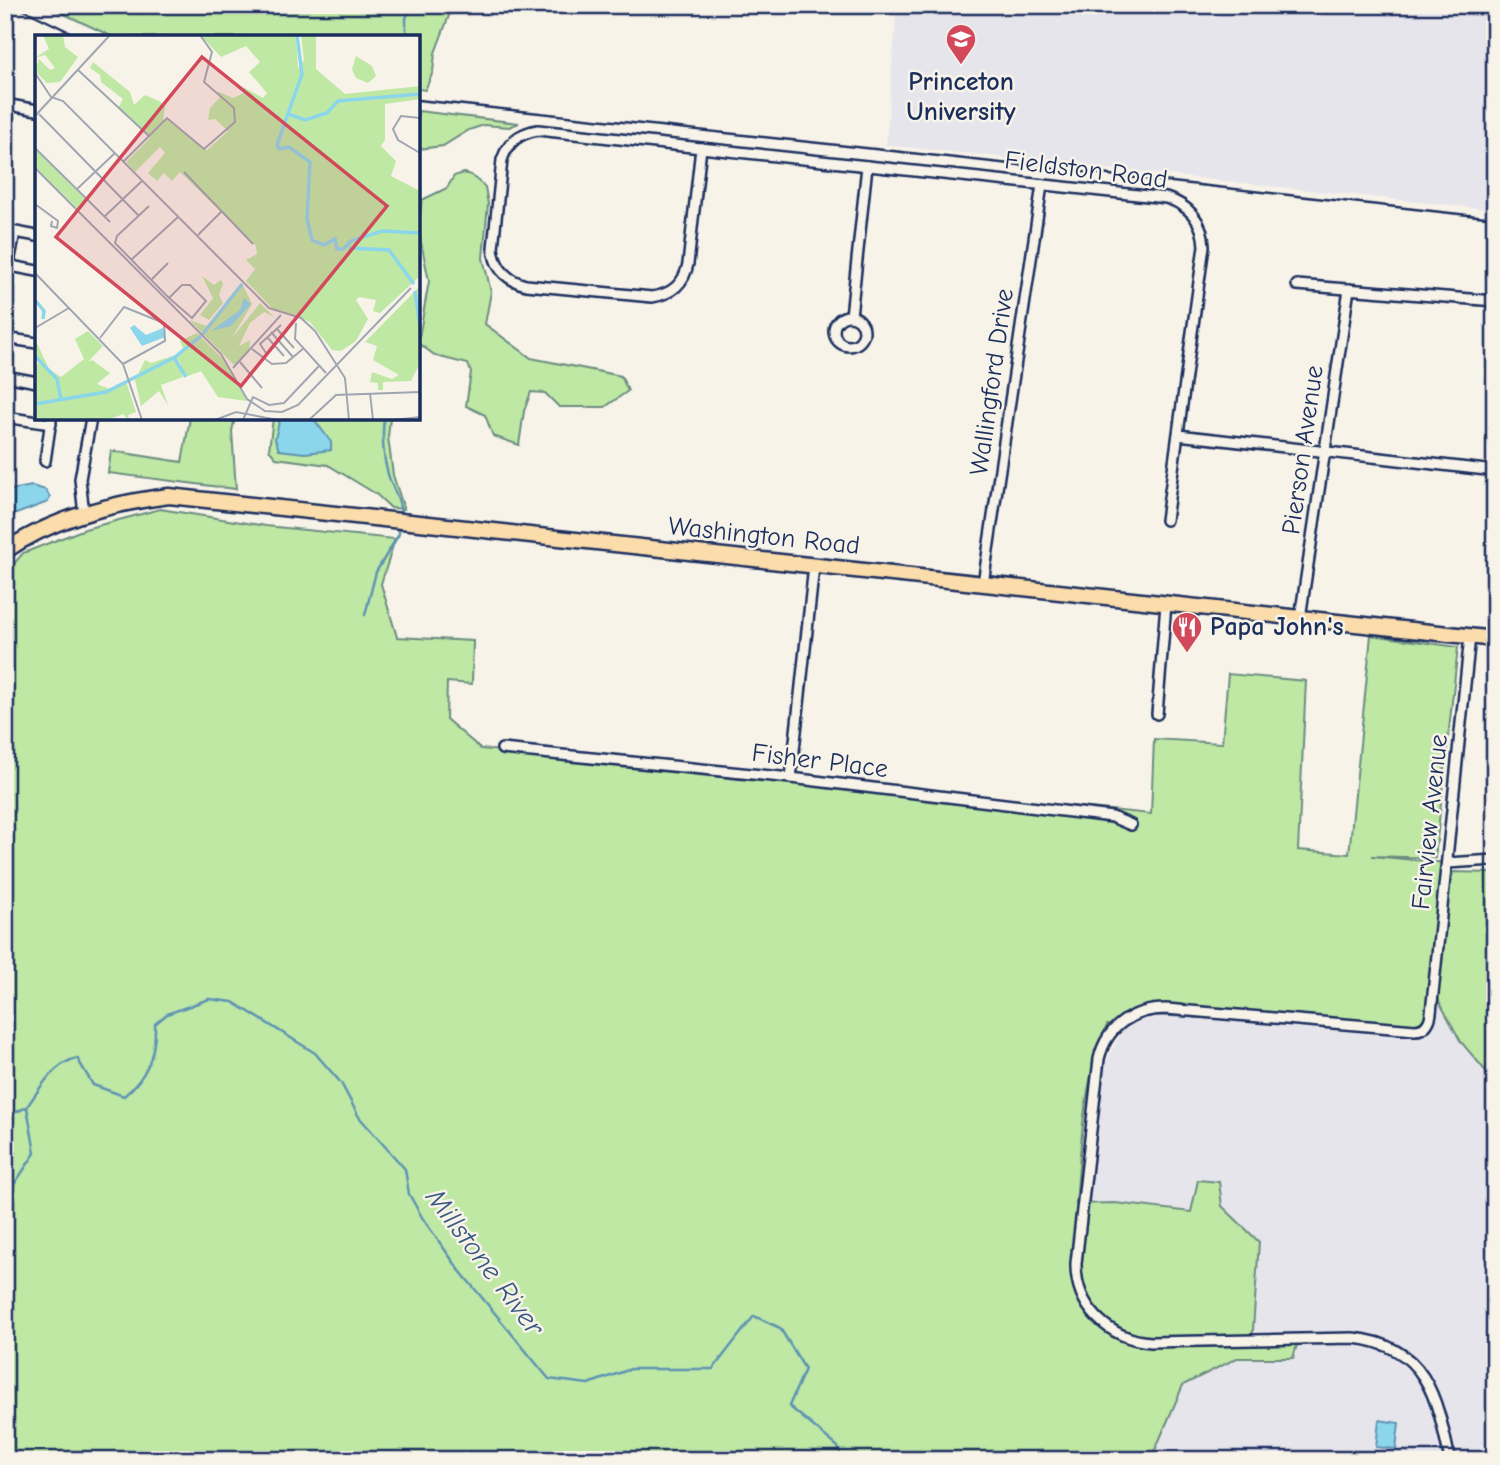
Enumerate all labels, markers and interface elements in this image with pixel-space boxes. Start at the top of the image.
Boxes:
school or university icon: Princeton University [944,22,978,66]
inset map [35,35,420,420]
place label: Princeton University [906,67,1016,127]
street label: Fieldston Road [1003,145,1169,195]
street label: Wallingford Drive [964,287,1020,477]
street label: Pierson Avenue [1276,363,1330,537]
street label: Washington Road [667,511,861,561]
restaurant icon: Papa John's [1170,610,1204,654]
place label: Papa John's [1210,612,1344,642]
street label: Fairview Avenue [1406,733,1454,911]
street label: Fisher Place [750,738,890,784]
water label: Millstone River [419,1181,552,1343]

